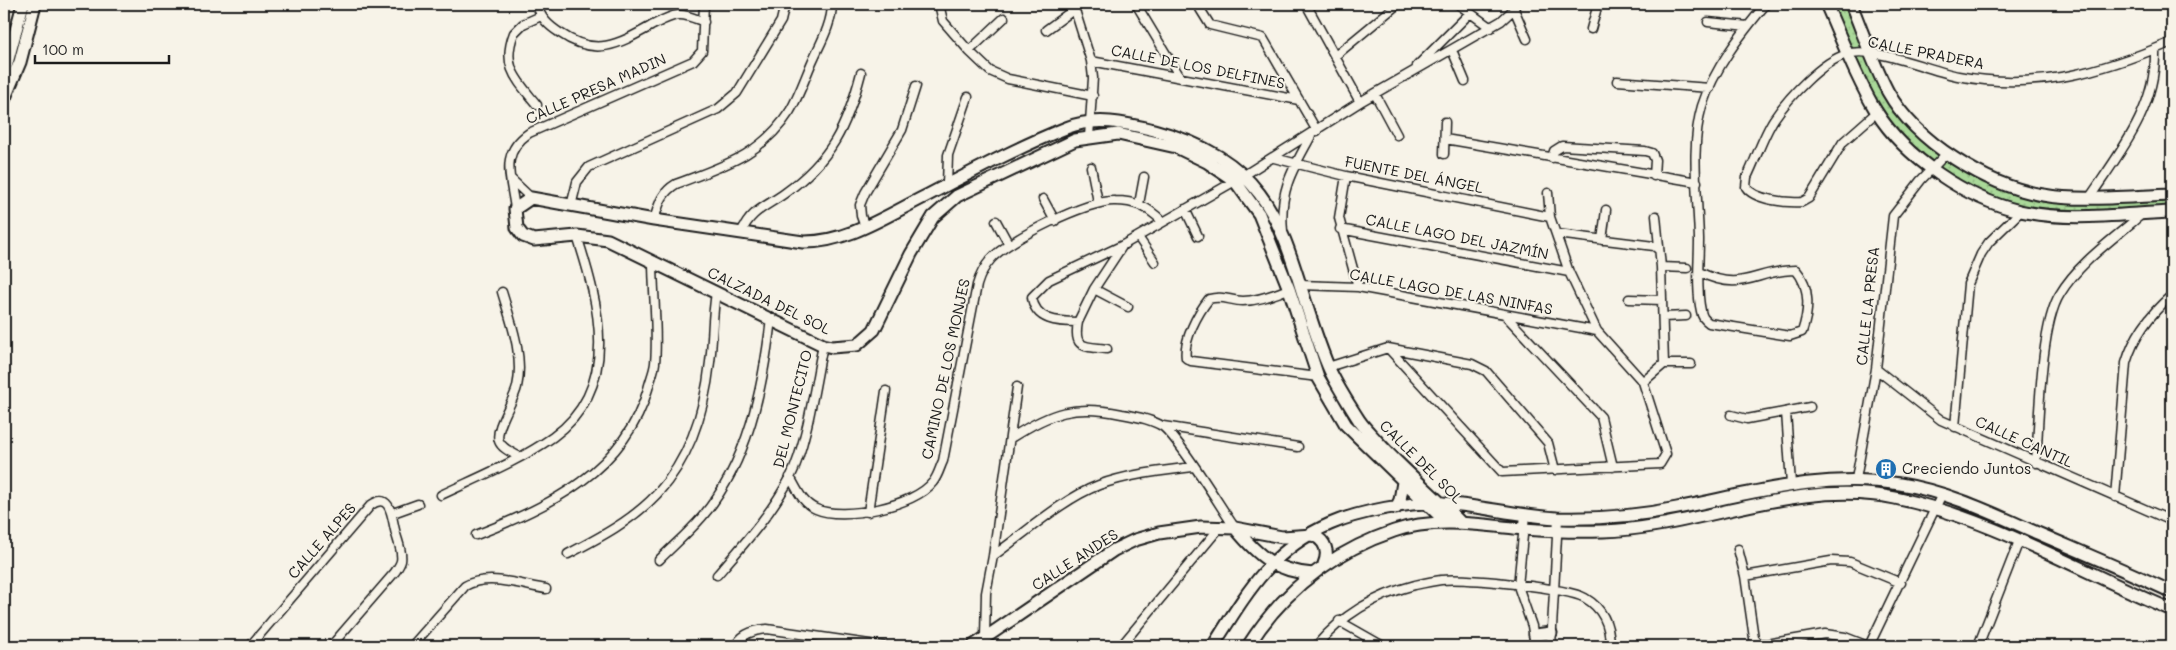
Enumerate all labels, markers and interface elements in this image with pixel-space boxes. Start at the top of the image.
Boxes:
street label: CALLE PRADERA [1866,31,1986,73]
scale bar [35,32,169,64]
text: 100 m [42,39,84,59]
street label: CALLE DE LOS DELFINES [1109,39,1287,93]
street label: CALLE PRESA MADIN [522,48,669,128]
street label: FUENTE DEL ÁNGEL [1343,151,1485,197]
street label: CALLE LAGO DEL JAZMÍN [1364,208,1551,264]
street label: CALLE LA PRESA [1851,245,1883,366]
street label: CALZADA DEL SOL [704,262,834,339]
street label: CALLE LAGO DE LAS NINFAS [1348,263,1554,319]
street label: CAMINO DE LOS MONJES [916,277,974,461]
street label: DEL MONTECITO [768,348,816,470]
street label: CALLE CANTIL [1972,411,2077,472]
street label: CALLE DEL SOL [1376,415,1468,507]
building icon: Creciendo Juntos [1874,457,1898,481]
place label: Creciendo Juntos [1902,458,2031,478]
street label: CALLE ALPES [283,498,360,583]
street label: CALLE ANDES [1027,524,1121,595]

